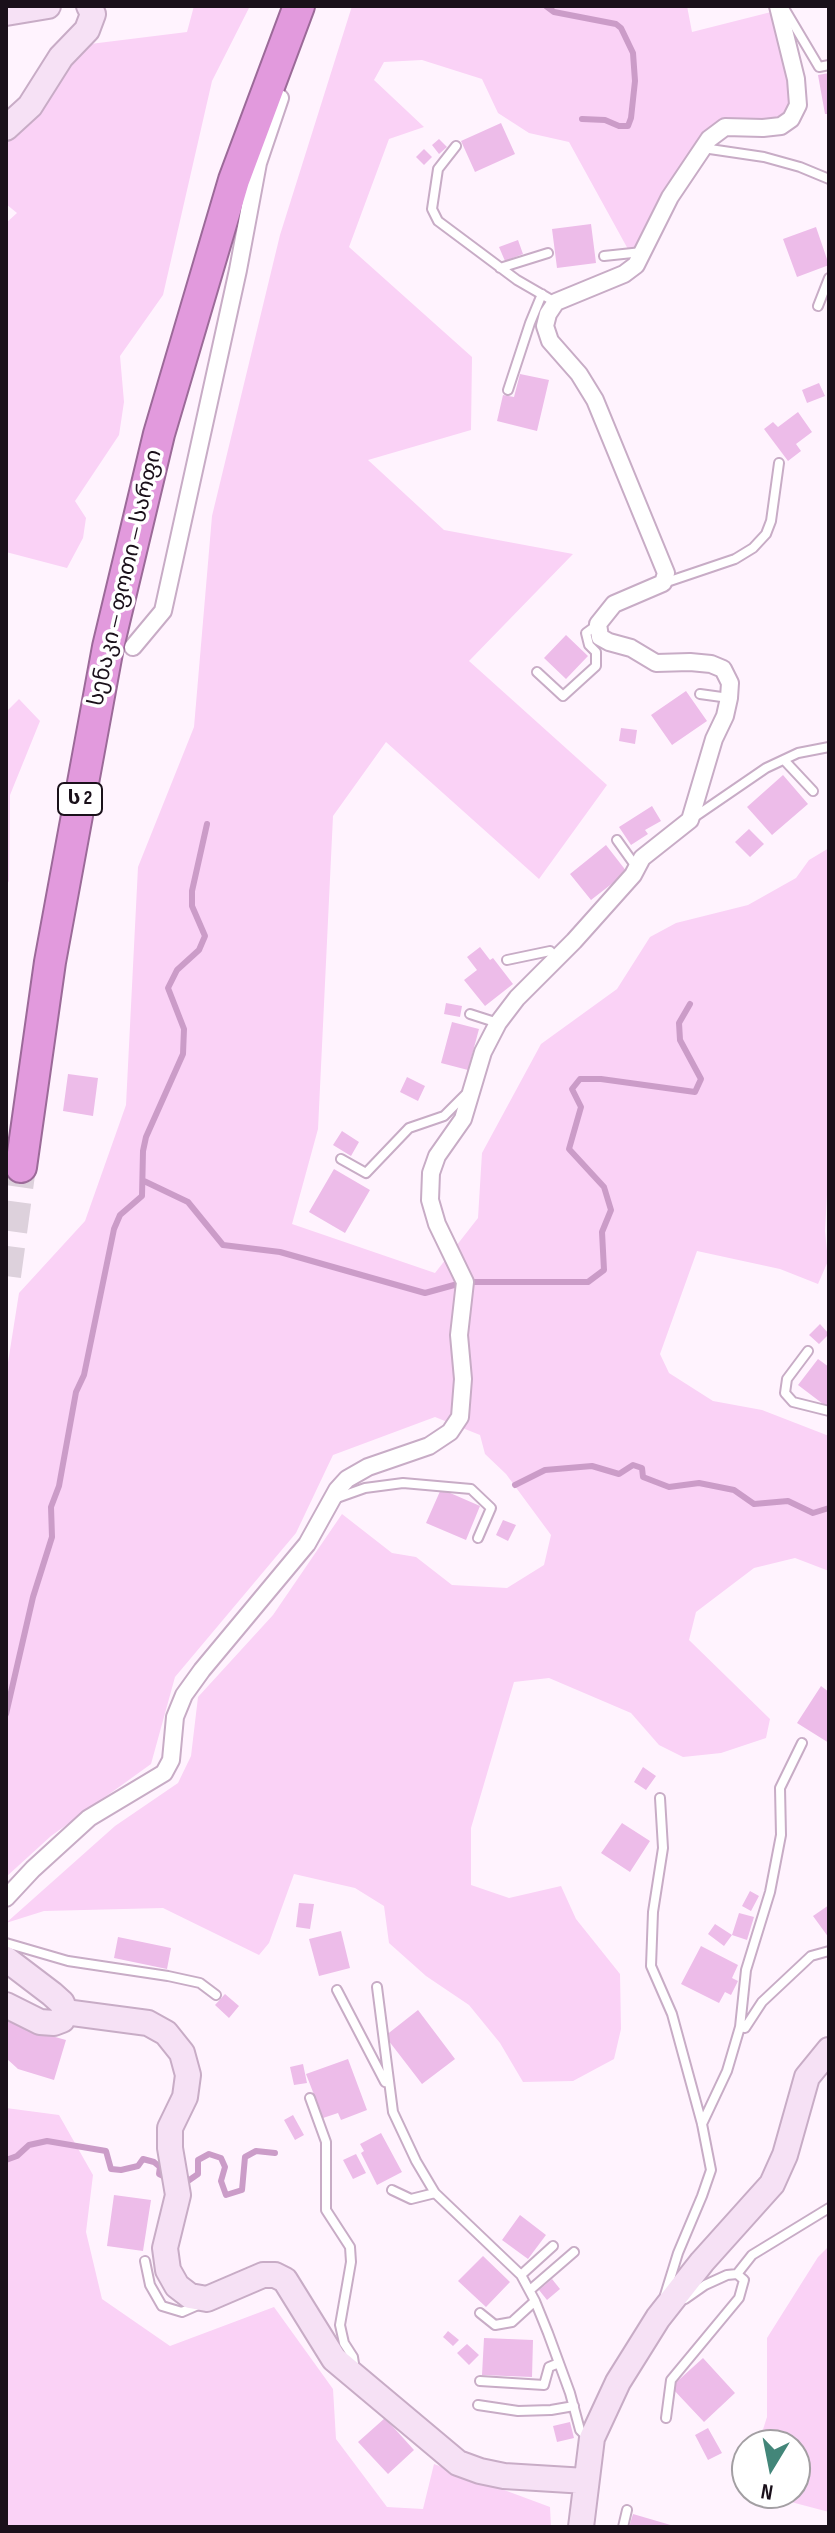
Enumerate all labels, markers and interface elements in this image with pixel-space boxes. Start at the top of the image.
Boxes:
street label: სენაკი — ფოთი — სარფი [84,447,168,709]
road number: ს 2 [58,783,102,815]
north arrow [731,2429,811,2509]
text: N [759,2477,775,2505]

